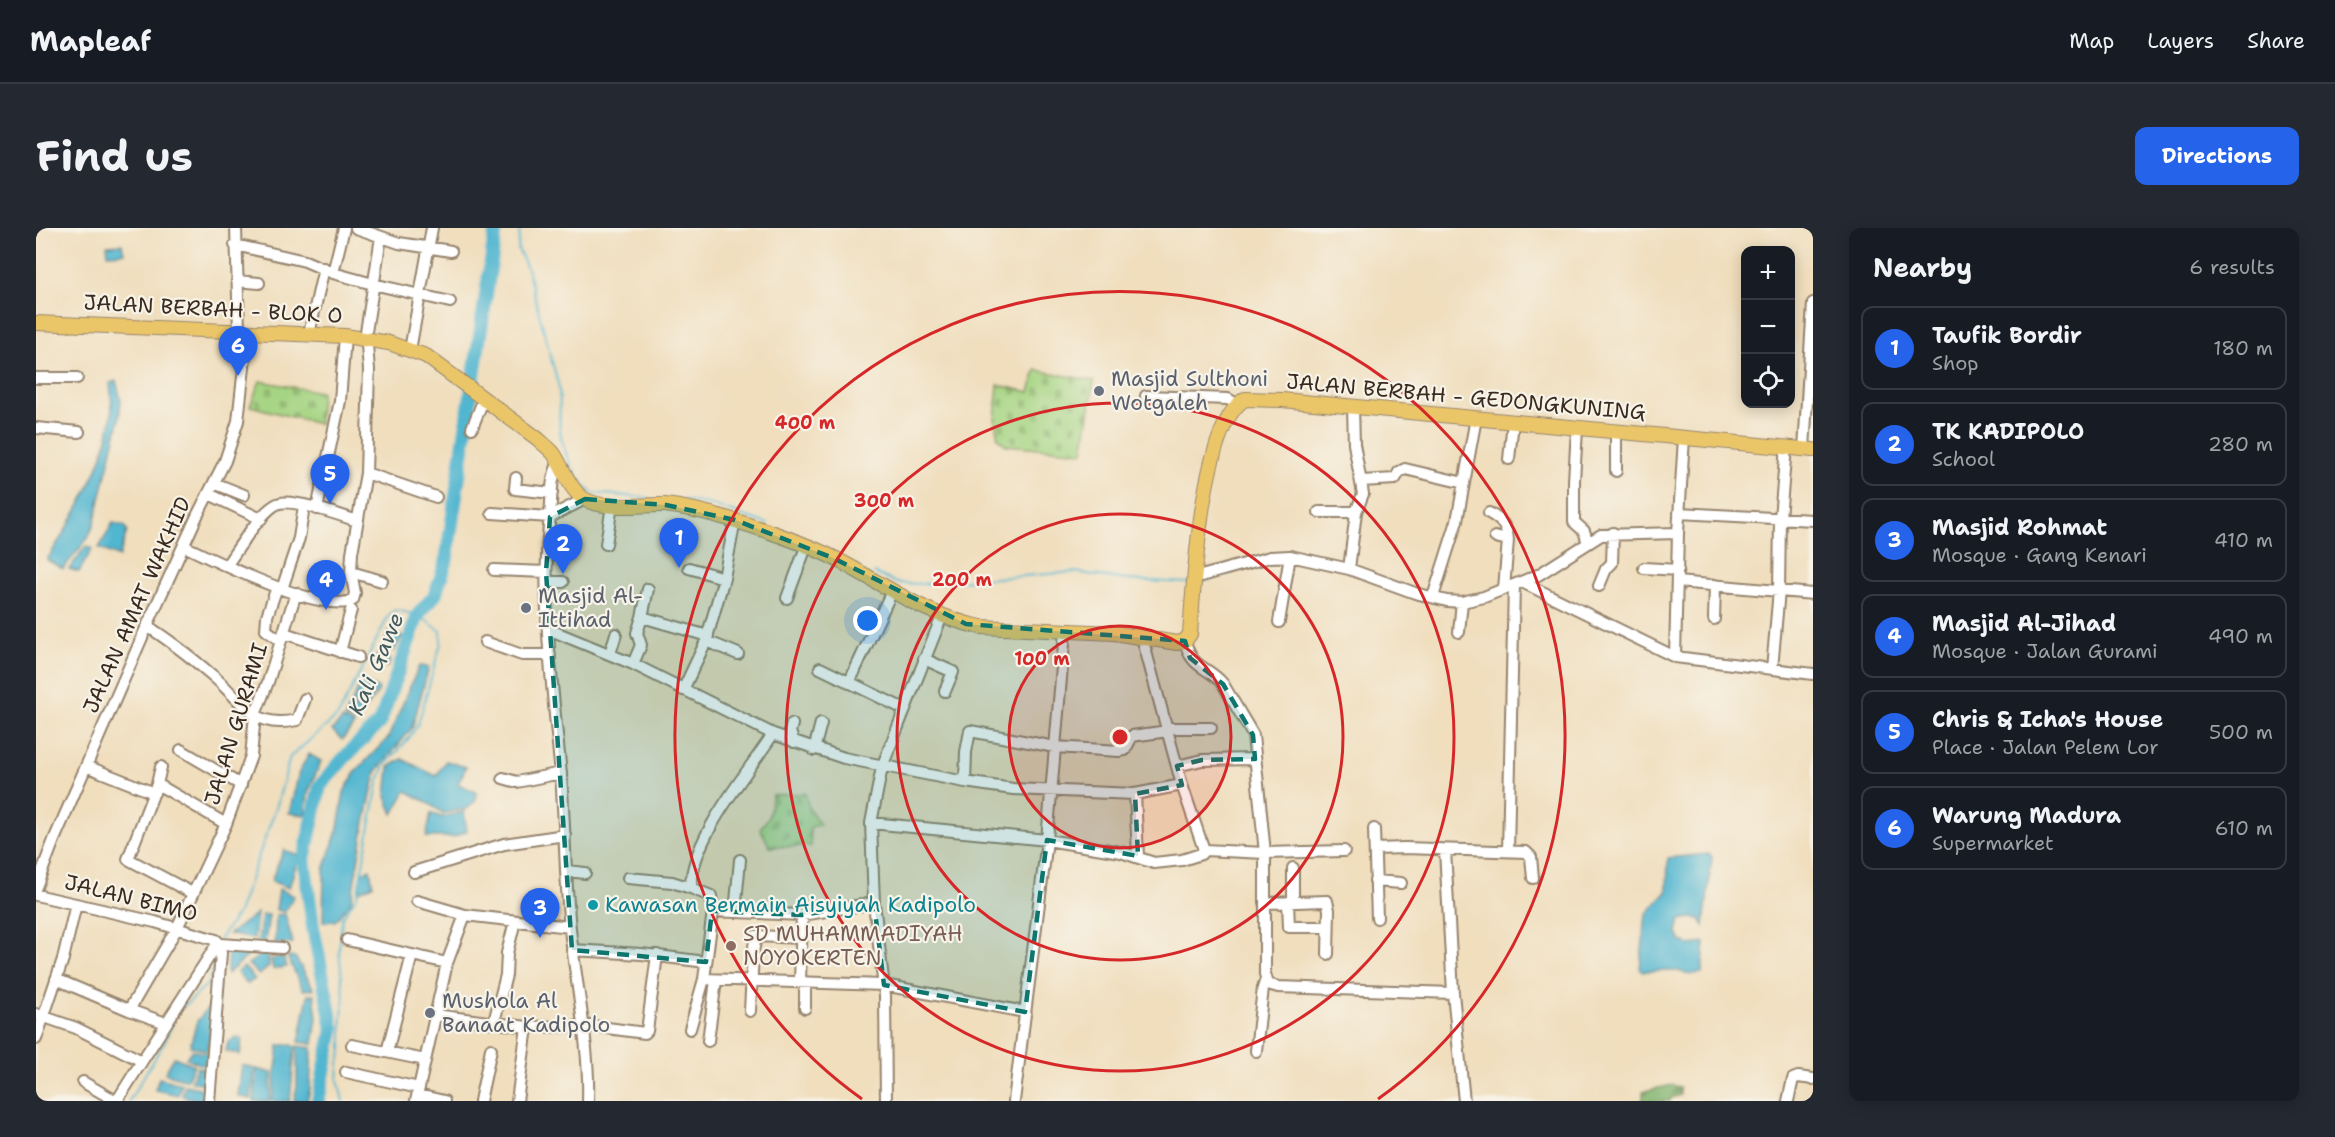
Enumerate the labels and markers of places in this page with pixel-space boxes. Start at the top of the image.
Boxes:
pin: 6 [218,326,258,376]
place label: Masjid Sulthoni Wotgaleh [1111,365,1268,417]
marker: Masjid Sulthoni Wotgaleh [1092,384,1106,398]
pin: 5 [310,454,350,504]
pin: 1 [660,518,698,568]
pin: 2 [544,524,582,574]
pin: 4 [306,560,346,610]
place label: Masjid Al- Ittihad [538,582,643,634]
marker: Masjid Al- Ittihad [519,601,533,615]
centre of rings [1110,727,1130,747]
pin: 3 [520,888,560,938]
place label: Kawasan Bermain Aisyiyah Kadipolo [605,891,976,919]
marker: Kawasan Bermain Aisyiyah Kadipolo [586,898,600,912]
place label: SD MUHAMMADIYAH NOYOKERTEN [743,920,963,972]
marker: SD MUHAMMADIYAH NOYOKERTEN [724,939,738,953]
place label: Mushola Al Banaat Kadipolo [442,987,610,1039]
marker: Mushola Al Banaat Kadipolo [423,1006,437,1020]

